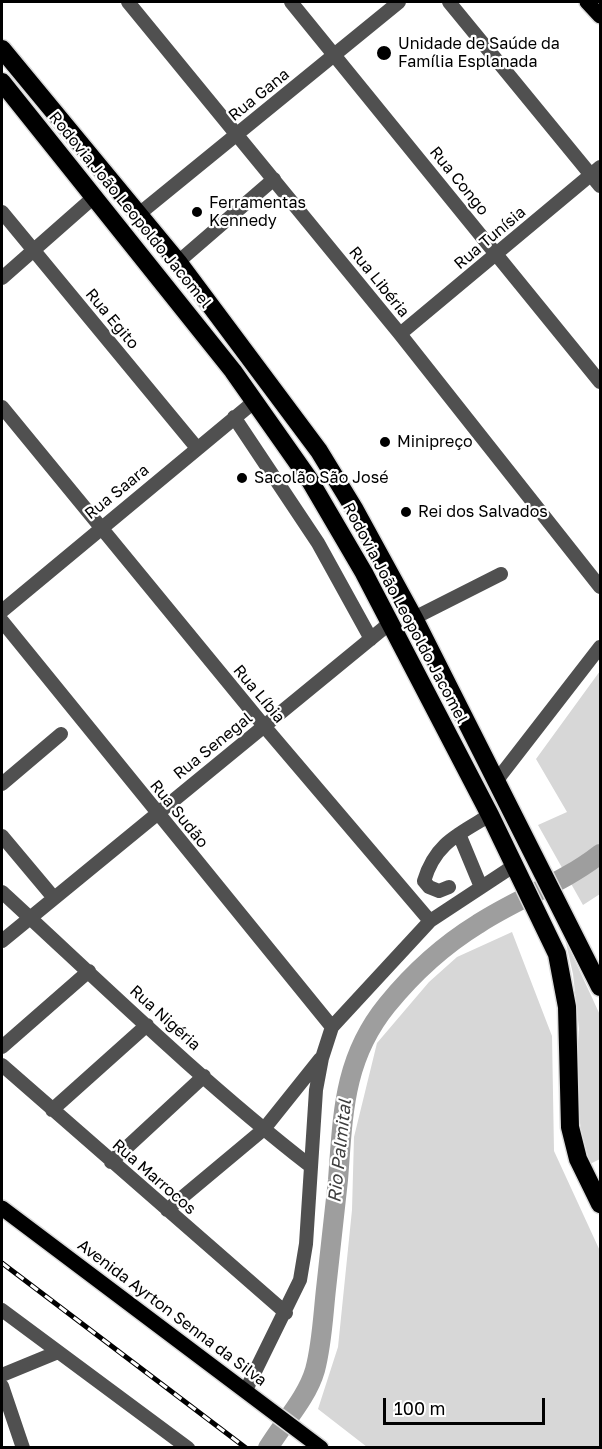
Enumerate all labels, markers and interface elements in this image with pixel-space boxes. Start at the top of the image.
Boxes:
place label: Unidade de Saúde da Família Esplanada [398,34,560,72]
marker: Unidade de Saúde da Família Esplanada [375,44,393,62]
street label: Rua Gana [225,65,293,125]
street label: Rodovia João Leopoldo Jacomel [45,108,215,312]
street label: Rua Congo [425,143,493,219]
place label: Ferramentas Kennedy [209,193,306,231]
street label: Rua Tunísia [450,203,530,273]
marker: Ferramentas Kennedy [190,205,204,219]
street label: Rua Libéria [345,243,413,321]
street label: Rua Egito [81,285,143,353]
place label: Minipreço [397,432,473,452]
marker: Minipreço [378,435,392,449]
street label: Rua Saara [81,460,153,524]
place label: Sacolão São José [254,468,388,488]
marker: Sacolão São José [235,471,249,485]
street label: Rodovia João Leopoldo Jacomel [338,499,472,727]
place label: Rei dos Salvados [418,502,548,522]
marker: Rei dos Salvados [399,505,413,519]
street label: Rua Líbia [229,661,289,727]
street label: Rua Senegal [170,708,256,784]
street label: Rua Sudão [146,776,212,852]
street label: Rua Nigéria [126,981,204,1055]
water label: Rio Palmital [324,1098,356,1204]
street label: Rua Marrocos [108,1135,200,1219]
street label: Avenida Ayrton Senna da Silva [74,1236,270,1390]
scale bar [386,1386,548,1424]
text: 100 m [394,1397,445,1419]

